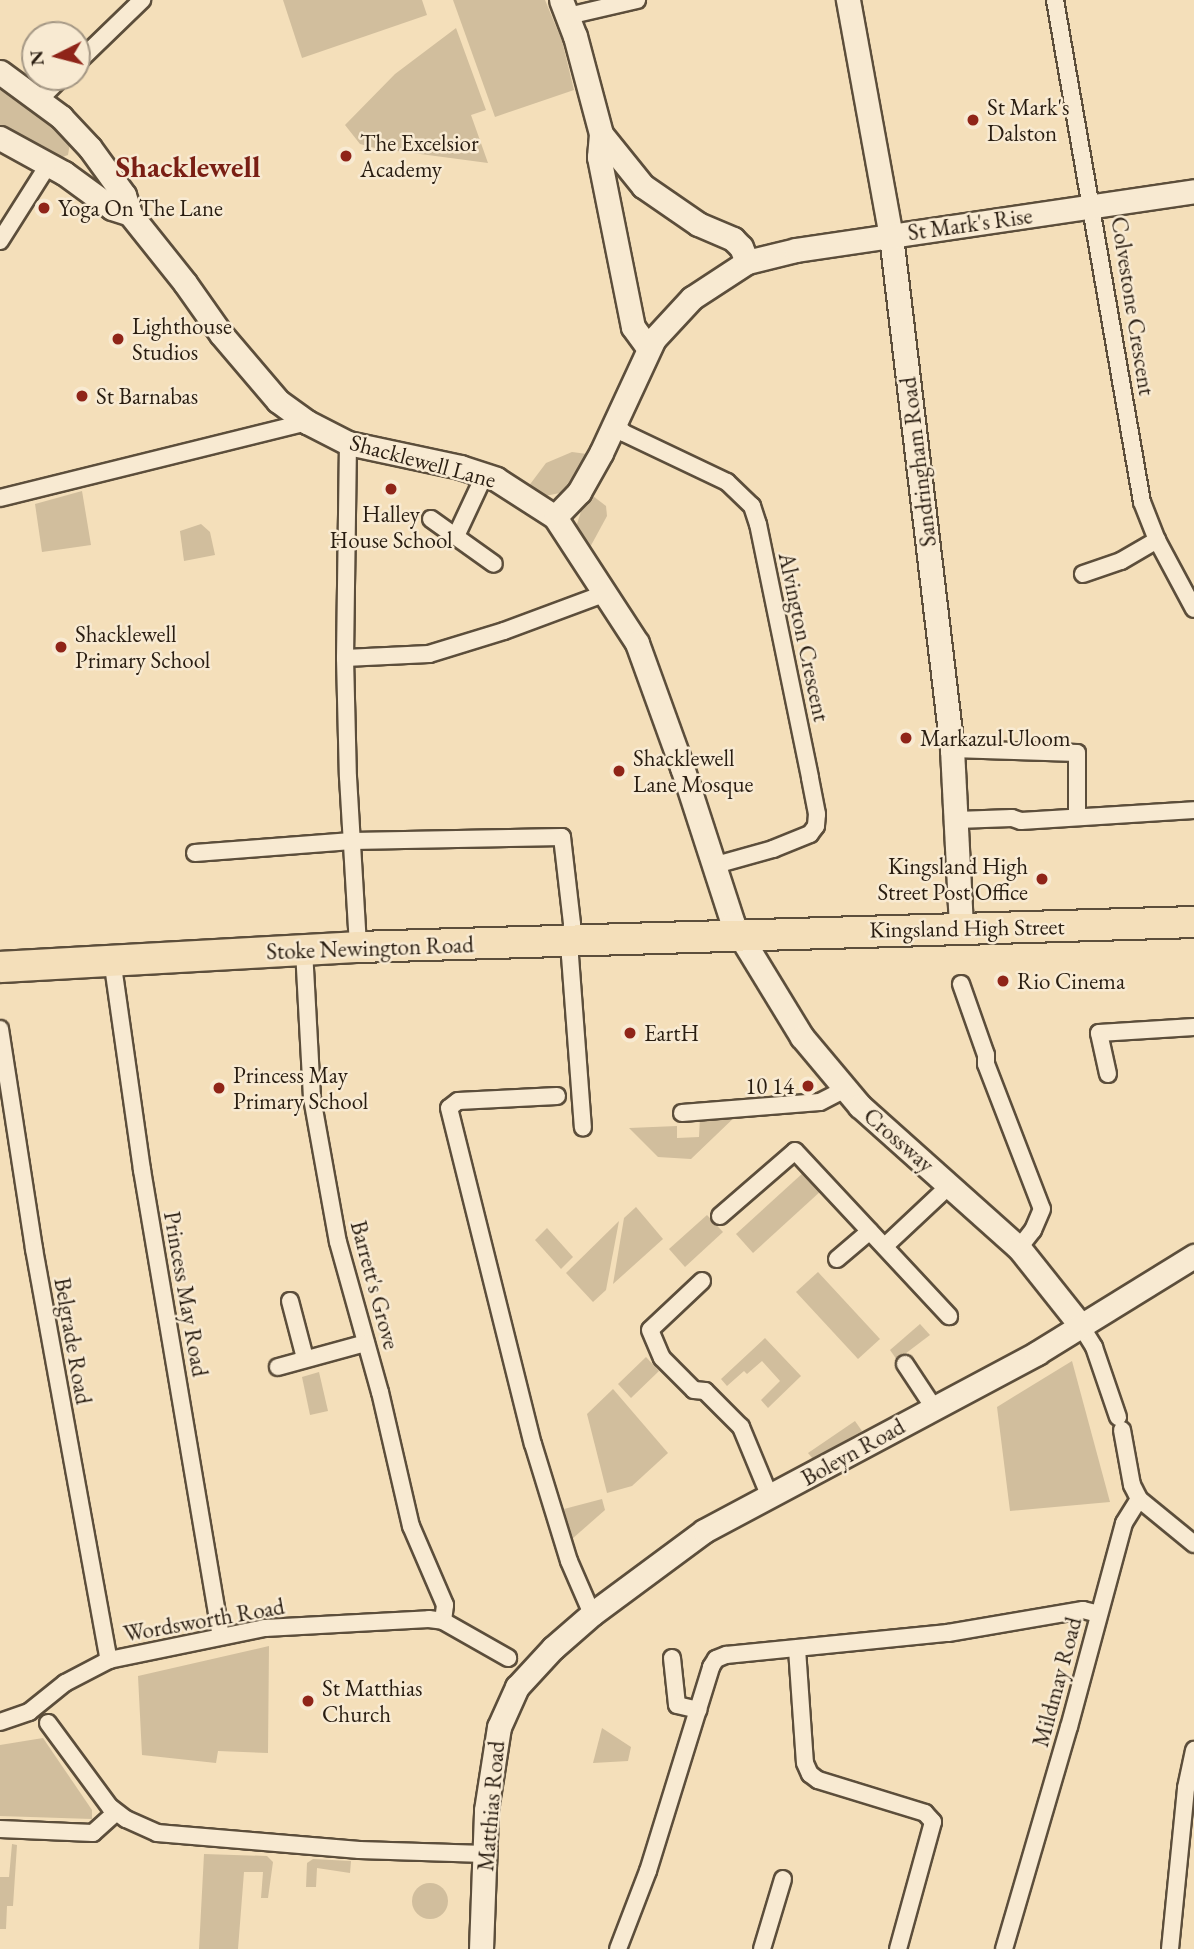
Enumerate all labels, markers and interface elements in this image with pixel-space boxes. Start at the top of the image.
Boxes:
north arrow [21,21,91,91]
text: N [23,49,50,67]
place label: St Mark's Dalston [987,93,1069,147]
marker: St Mark's Dalston [965,112,981,128]
place label: The Excelsior Academy [360,129,479,183]
marker: The Excelsior Academy [338,148,354,164]
district label: Shacklewell [115,149,261,185]
place label: Yoga On The Lane [58,194,223,222]
marker: Yoga On The Lane [36,200,52,216]
street label: St Mark's Rise [906,202,1034,246]
street label: Colvestone Crescent [1105,215,1161,397]
place label: Lighthouse Studios [132,312,232,366]
marker: Lighthouse Studios [110,331,126,347]
street label: Sandringham Road [894,376,942,548]
place label: St Barnabas [96,382,198,410]
marker: St Barnabas [74,388,90,404]
street label: Shacklewell Lane [347,428,499,494]
marker: Halley House School [383,481,399,497]
place label: Halley House School [330,500,452,554]
street label: Alvington Crescent [773,550,835,724]
place label: Shacklewell Primary School [75,620,210,674]
marker: Shacklewell Primary School [53,639,69,655]
place label: Markazul Uloom [920,724,1071,752]
marker: Markazul Uloom [898,730,914,746]
place label: Shacklewell Lane Mosque [633,744,753,798]
marker: Shacklewell Lane Mosque [611,763,627,779]
place label: Kingsland High Street Post Office [877,852,1028,906]
marker: Kingsland High Street Post Office [1034,871,1050,887]
street label: Kingsland High Street [869,912,1065,944]
street label: Stoke Newington Road [266,931,474,965]
place label: Rio Cinema [1017,967,1125,995]
marker: Rio Cinema [995,973,1011,989]
place label: EartH [644,1019,699,1047]
marker: EartH [622,1025,638,1041]
place label: Princess May Primary School [233,1061,368,1115]
place label: 10 14 [745,1072,794,1100]
marker: 10 14 [800,1078,816,1094]
marker: Princess May Primary School [211,1080,227,1096]
street label: Crossway [858,1102,940,1178]
street label: Princess May Road [158,1209,214,1379]
street label: Barrett's Grove [345,1218,405,1352]
street label: Belgrade Road [48,1275,98,1407]
street label: Boleyn Road [796,1412,910,1492]
street label: Wordsworth Road [121,1592,287,1648]
street label: Mildmay Road [1026,1614,1088,1750]
place label: St Matthias Church [322,1674,422,1728]
marker: St Matthias Church [300,1693,316,1709]
street label: Matthias Road [472,1740,510,1872]

